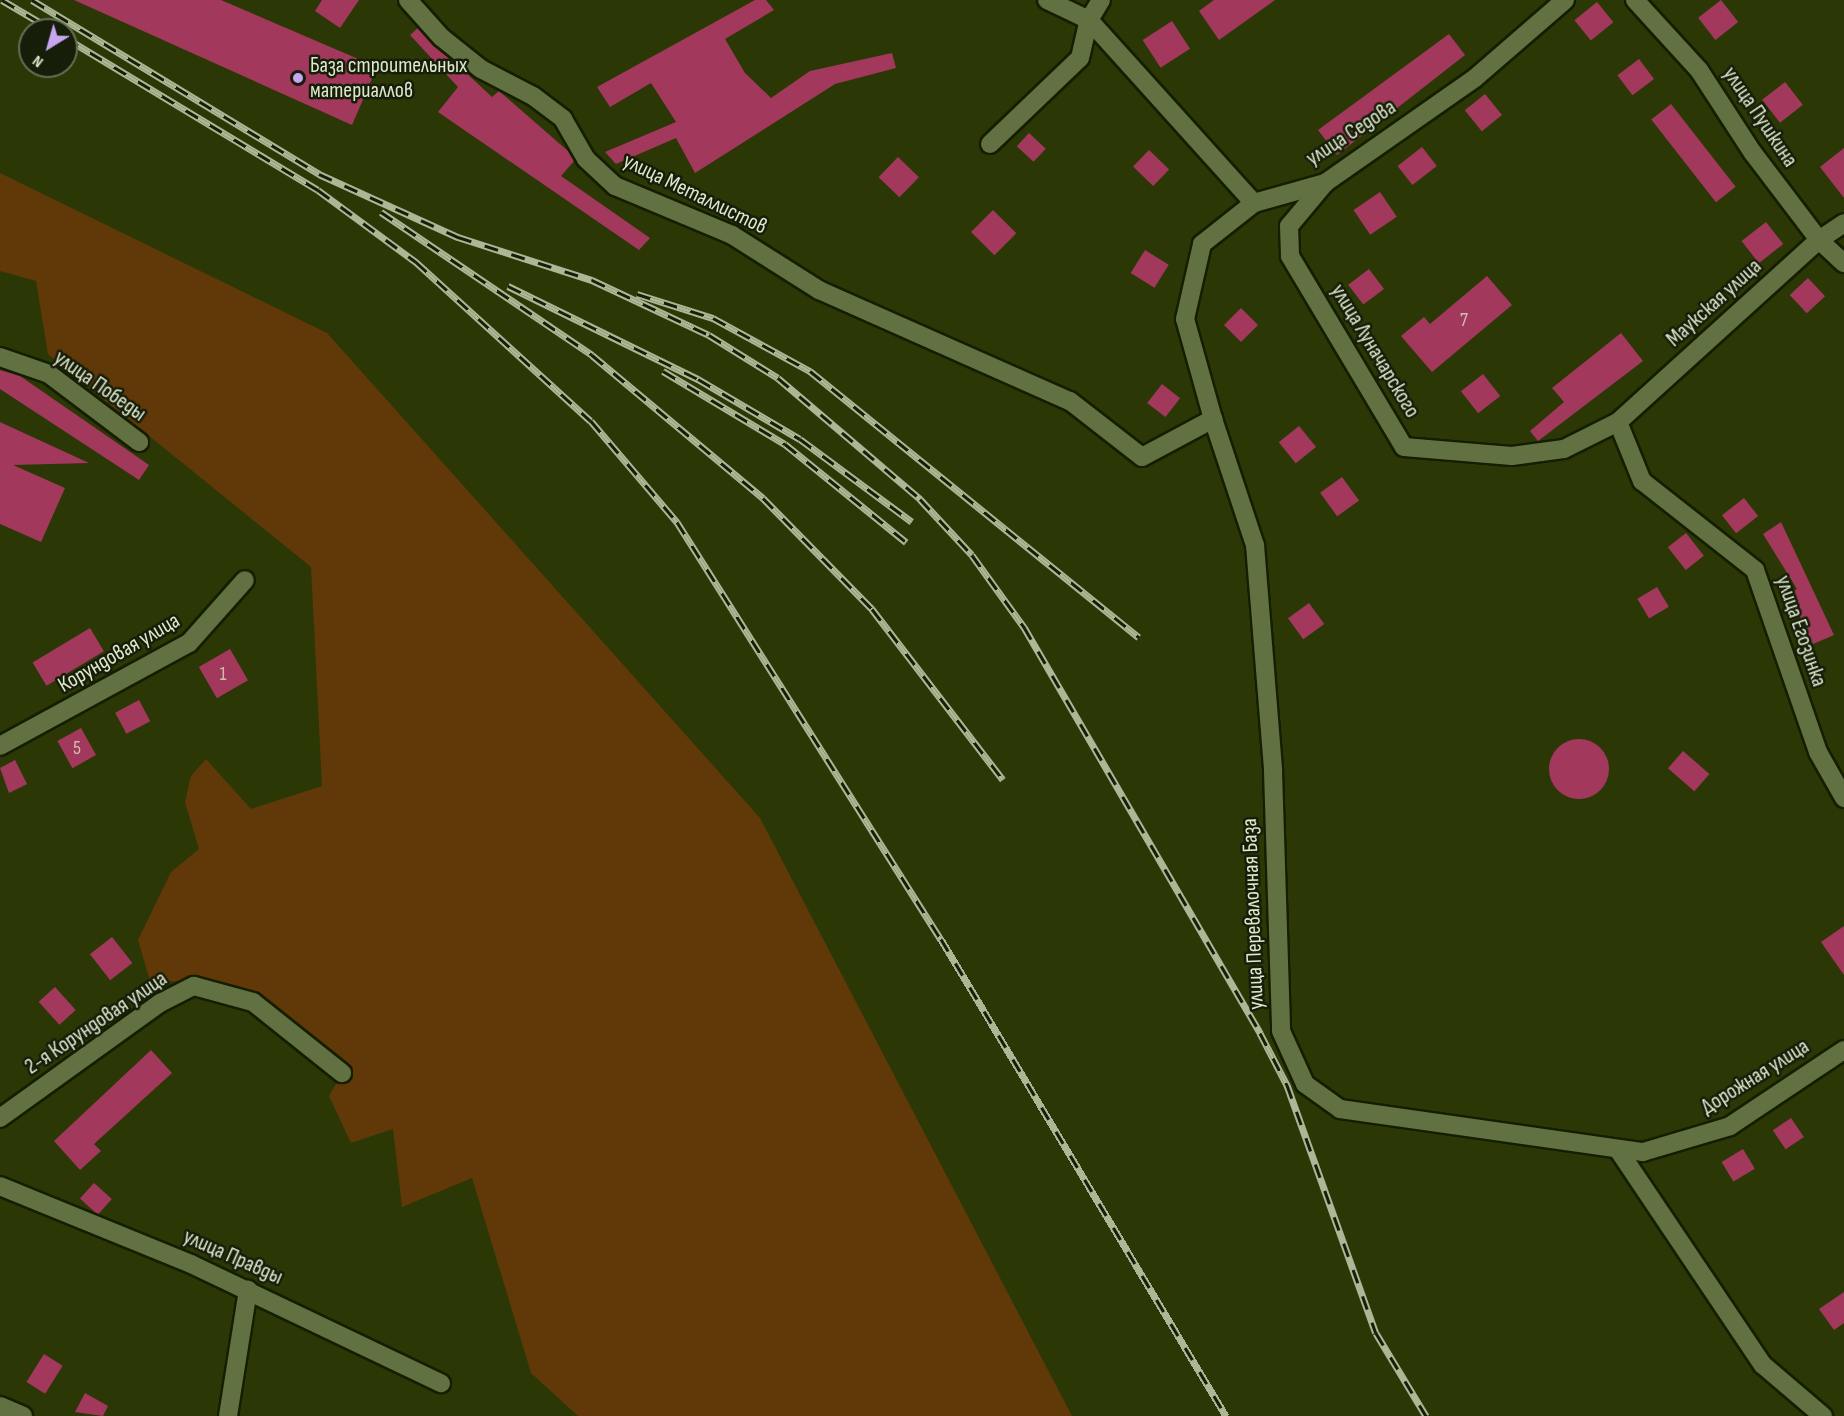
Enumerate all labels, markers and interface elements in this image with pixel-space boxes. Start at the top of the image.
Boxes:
north arrow [18,18,78,78]
text: N [29,51,47,71]
place label: База cтроительных материаллов [310,52,467,104]
street label: улица Пушкина [1717,62,1803,172]
marker: База cтроительных материаллов [291,71,305,85]
street label: улица Седова [1301,94,1401,172]
street label: улица Металлистов [619,148,771,240]
street label: Маукская улица [1661,254,1767,352]
street label: улица Луначарского [1325,279,1425,423]
house number: 7 [1460,308,1468,332]
street label: улица Победы [49,345,151,427]
street label: улица Егозинка [1770,572,1832,690]
street label: Корундовая улица [53,607,185,699]
house number: 1 [220,662,226,686]
house number: 5 [73,736,81,760]
street label: улица Перевалочная База [1236,818,1270,1010]
street label: 2-я Корундовая улица [20,966,172,1080]
street label: Дорожная улица [1696,1033,1814,1121]
street label: улица Правды [179,1223,287,1291]

